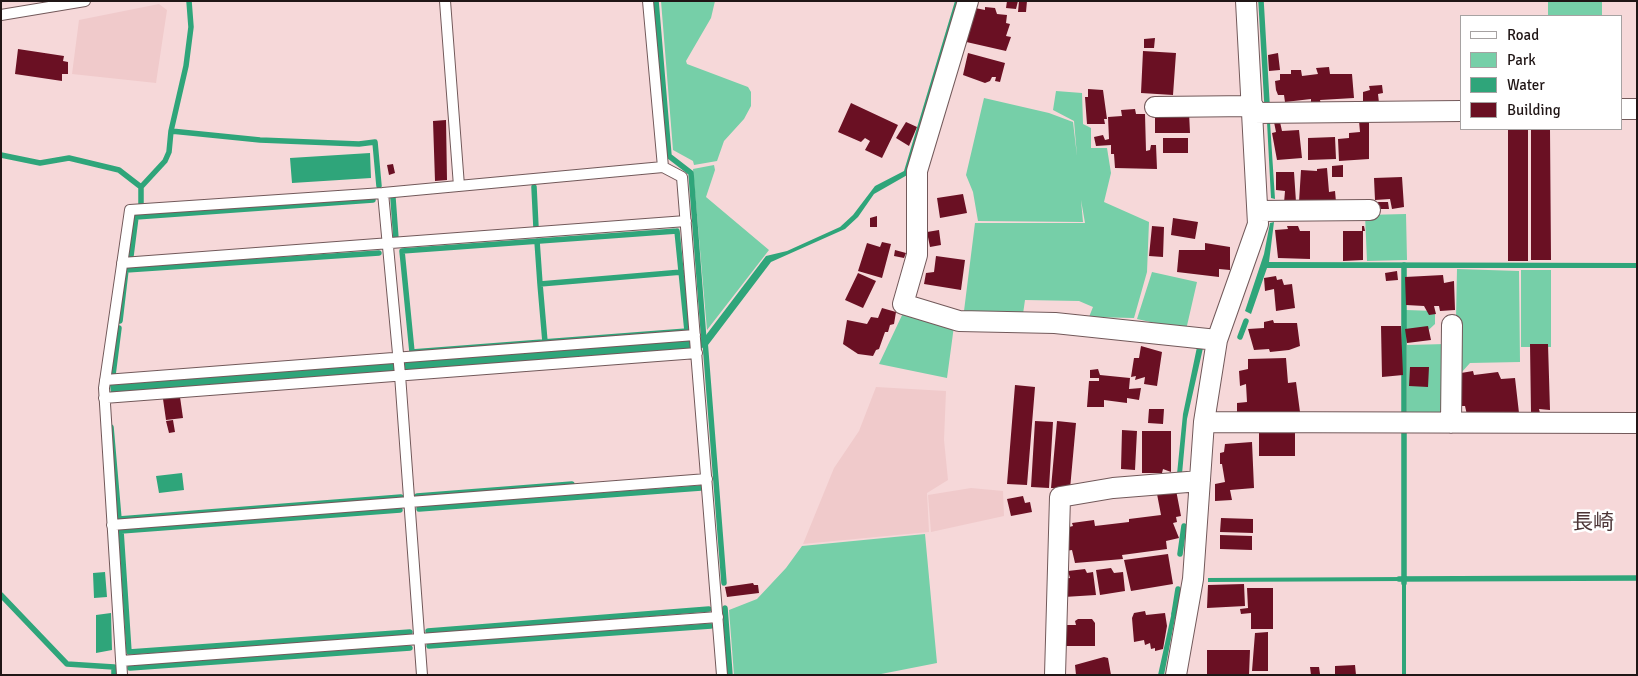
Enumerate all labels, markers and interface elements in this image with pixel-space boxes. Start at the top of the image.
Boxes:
legend [1460,15,1623,130]
text: Road [1507,26,1539,44]
text: Park [1507,51,1536,69]
text: Water [1507,76,1545,94]
text: Building [1507,101,1561,119]
district label: 長崎 [1572,510,1614,536]

